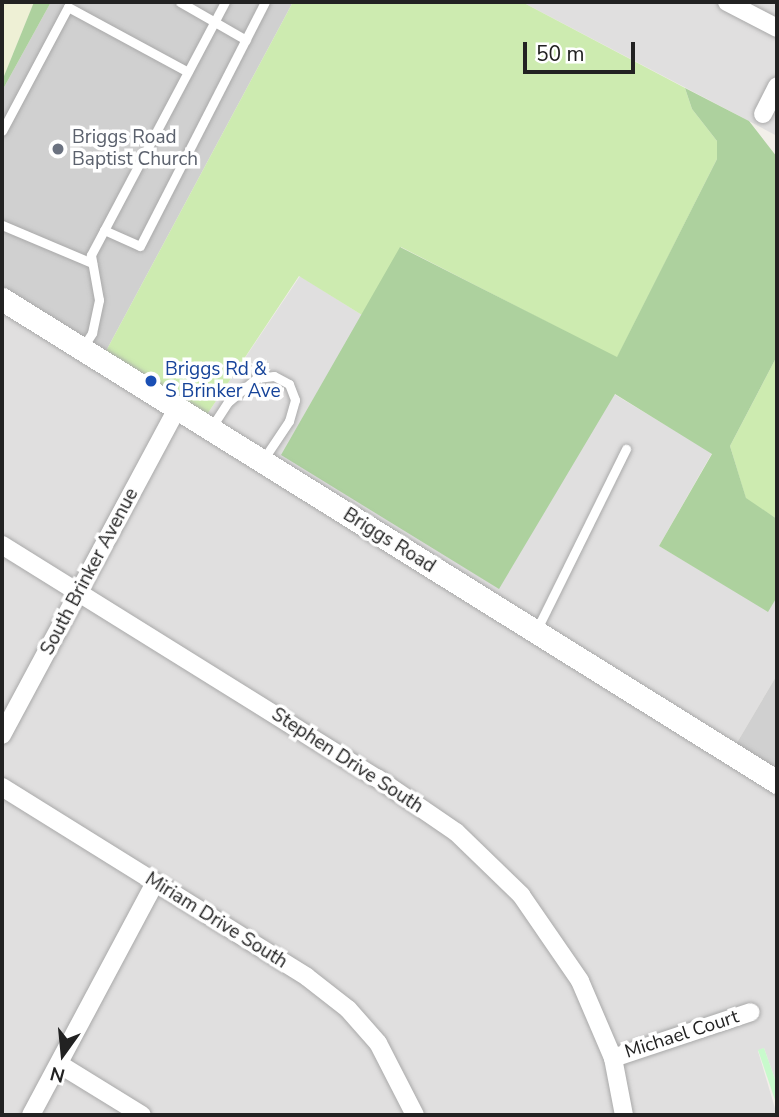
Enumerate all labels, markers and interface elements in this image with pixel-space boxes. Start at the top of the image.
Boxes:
scale bar [527,28,639,72]
text: 50 m [536,40,585,68]
place label: Briggs Road Baptist Church [72,127,198,171]
marker: Briggs Road Baptist Church [50,141,66,157]
place label: Briggs Rd & S Brinker Ave [165,359,281,403]
marker: Briggs Rd & S Brinker Ave [143,373,159,389]
street label: South Brinker Avenue [36,485,144,659]
street label: Briggs Road [339,504,439,578]
street label: Stephen Drive South [267,703,427,819]
street label: Miriam Drive South [141,868,291,974]
street label: Michael Court [622,1006,742,1064]
north arrow [28,1019,98,1089]
text: N [47,1060,68,1089]

